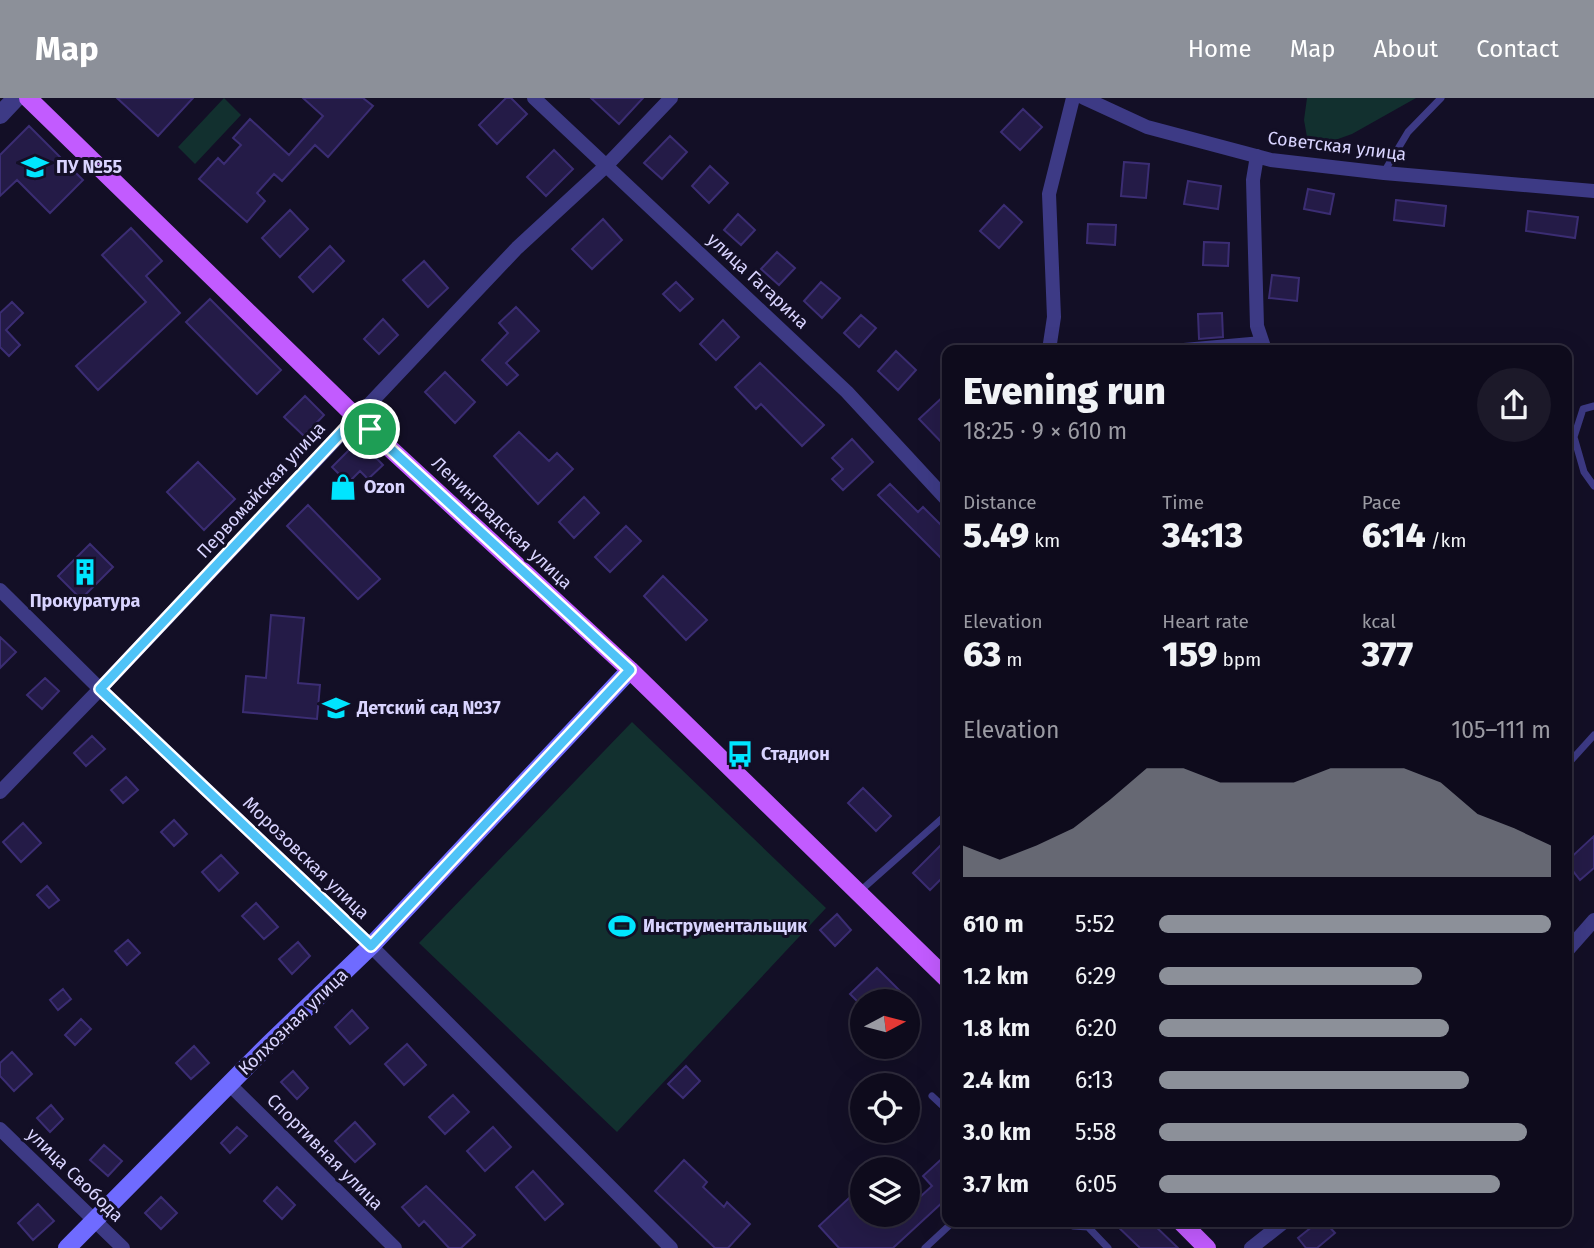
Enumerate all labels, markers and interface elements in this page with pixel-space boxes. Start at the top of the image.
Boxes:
text: Map [35,29,99,69]
text: Home [1188,35,1252,63]
text: Map [1290,35,1336,63]
text: About [1374,35,1438,63]
text: Contact [1476,35,1559,63]
street label: Советская улица [1266,127,1408,165]
school or university icon: ПУ №55 [20,152,50,182]
place label: ПУ №55 [56,156,123,178]
street label: улица Гагарина [703,228,813,334]
text: Evening run [963,368,1166,414]
button: share [1477,368,1551,442]
pin [340,399,400,459]
icon: arrive [351,410,389,448]
street label: Первомайская улица [192,417,330,563]
text: 18:25 · 9 × 610 m [963,417,1127,445]
street label: Ленинградская улица [427,452,577,594]
shop icon: Ozon [328,472,358,502]
place label: Ozon [364,476,405,498]
text: Distance [963,491,1037,514]
text: Time [1162,491,1204,514]
text: Pace [1362,491,1401,514]
text: 5.49 [963,514,1029,556]
text: 34:13 [1162,514,1243,556]
text: 6:14 [1362,514,1426,556]
text: km [1029,529,1060,552]
text: /km [1426,529,1467,552]
building icon: Прокуратура [70,557,100,587]
place label: Прокуратура [30,590,140,612]
text: Elevation [963,610,1043,633]
text: Heart rate [1162,610,1249,633]
text: kcal [1362,610,1396,633]
text: 63 [963,633,1001,675]
text: 159 [1162,633,1217,675]
text: 377 [1362,633,1413,675]
text: m [1001,648,1022,671]
text: bpm [1217,648,1261,671]
school or university icon: Детский сад №37 [321,693,351,723]
place label: Детский сад №37 [356,697,501,719]
text: Elevation [963,716,1059,744]
text: 105–111 m [1451,716,1551,744]
bus stop icon: Стадион [725,739,755,769]
place label: Стадион [761,743,830,765]
street label: Морозовская улица [238,792,374,924]
text: 610 m [963,910,1024,938]
text: 5:52 [1075,910,1115,938]
sports icon: Инструментальщик [607,911,637,941]
place label: Инструментальщик [643,915,807,937]
text: 1.2 km [963,962,1029,990]
text: 6:29 [1075,962,1116,990]
street label: Колхозная улица [234,964,352,1080]
north arrow [850,989,920,1059]
map controls [850,989,920,1227]
text: 1.8 km [963,1014,1030,1042]
text: 6:20 [1075,1014,1117,1042]
text: 2.4 km [963,1066,1030,1094]
text: 6:13 [1075,1066,1113,1094]
button: locate [850,1073,920,1143]
street label: Спортивная улица [262,1089,388,1215]
text: 3.0 km [963,1118,1031,1146]
text: 5:58 [1075,1118,1116,1146]
street label: улица Свобода [22,1123,128,1227]
button: layers [850,1157,920,1227]
text: 3.7 km [963,1170,1029,1198]
text: 6:05 [1075,1170,1117,1198]

